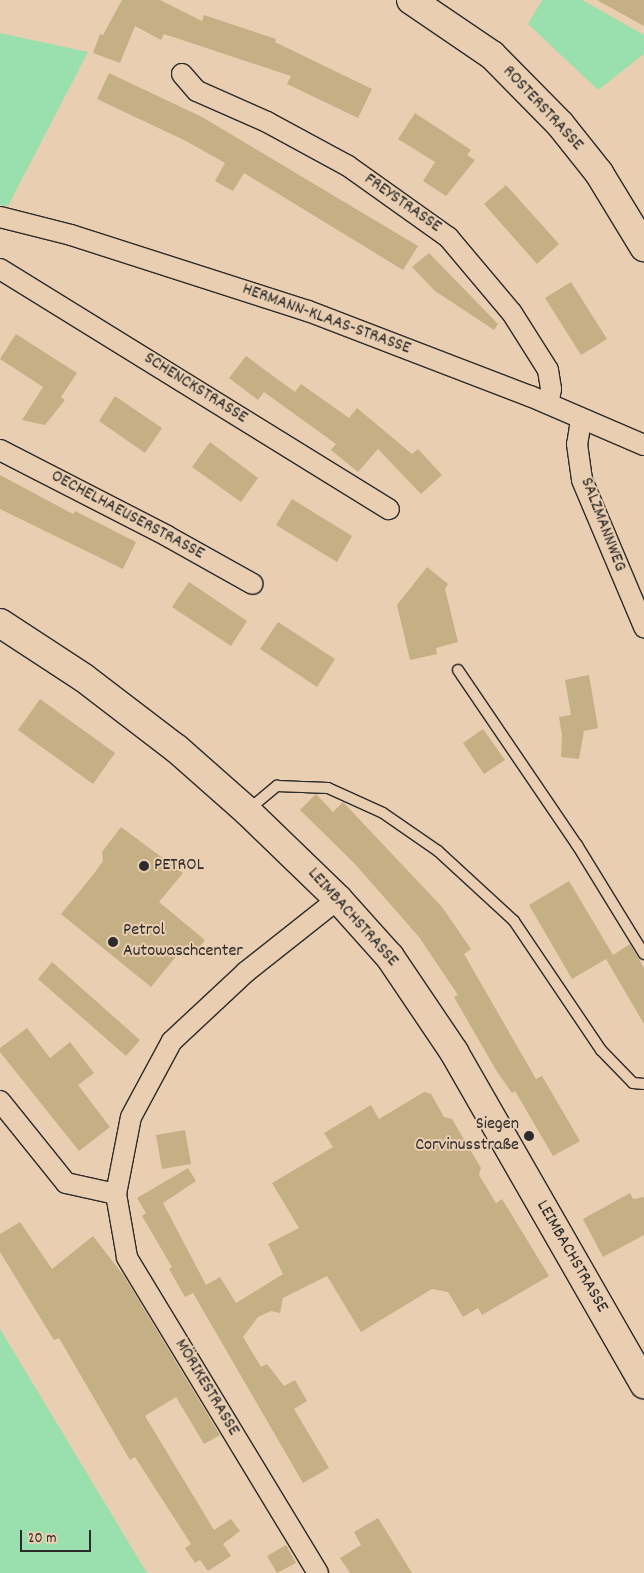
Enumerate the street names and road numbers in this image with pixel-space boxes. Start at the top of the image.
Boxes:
street label: ROSTERSTRASSE [497,62,587,156]
street label: FREYSTRASSE [359,170,445,238]
street label: HERMANN-KLAAS-STRASSE [239,279,413,361]
street label: SCHENCKSTRASSE [139,349,251,429]
street label: OECHELHAEUSERSTRASSE [47,466,207,566]
street label: SALZMANNWEG [574,475,630,575]
street label: LEIMBACHSTRASSE [302,864,402,972]
street label: LEIMBACHSTRASSE [530,1197,612,1317]
street label: MÖRIKESTRASSE [169,1336,243,1440]

